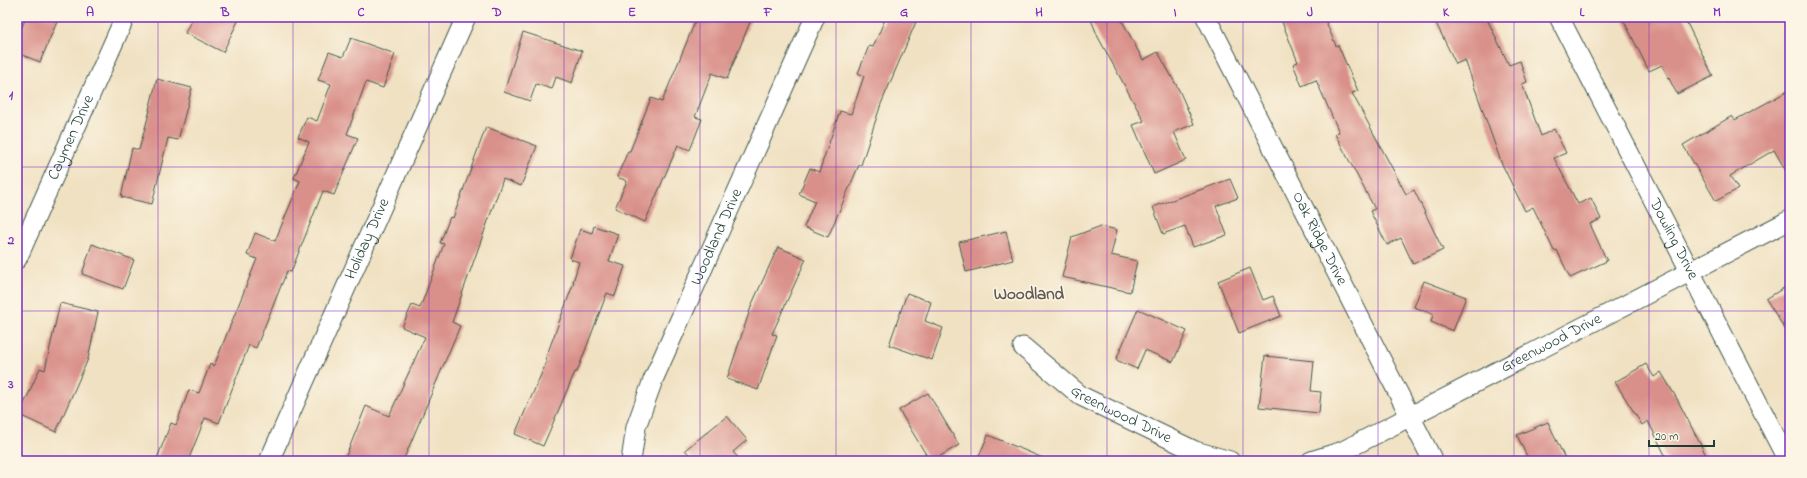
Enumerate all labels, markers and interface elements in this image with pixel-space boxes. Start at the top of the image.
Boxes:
text: A [86,3,94,22]
text: B [220,3,230,22]
text: C [357,3,365,22]
text: D [491,3,502,22]
text: E [628,3,636,22]
text: F [763,3,773,22]
text: G [900,3,908,22]
text: H [1035,3,1043,22]
text: I [1173,3,1177,22]
text: J [1307,3,1313,22]
text: K [1443,3,1450,22]
text: L [1580,3,1586,22]
text: M [1713,3,1721,22]
text: 1 [9,86,14,105]
street label: Caymen Drive [42,90,101,184]
street label: Woodland Drive [685,184,749,289]
street label: Oak Ridge Drive [1285,187,1354,291]
street label: Holiday Drive [339,194,396,283]
street label: Dowling Drive [1642,194,1705,285]
text: 2 [7,231,15,250]
district label: Woodland [994,282,1065,307]
street label: Greenwood Drive [1497,307,1607,379]
text: 3 [7,375,14,394]
street label: Greenwood Drive [1065,380,1177,450]
scale bar [1649,422,1714,448]
text: 20 m [1655,428,1678,446]

